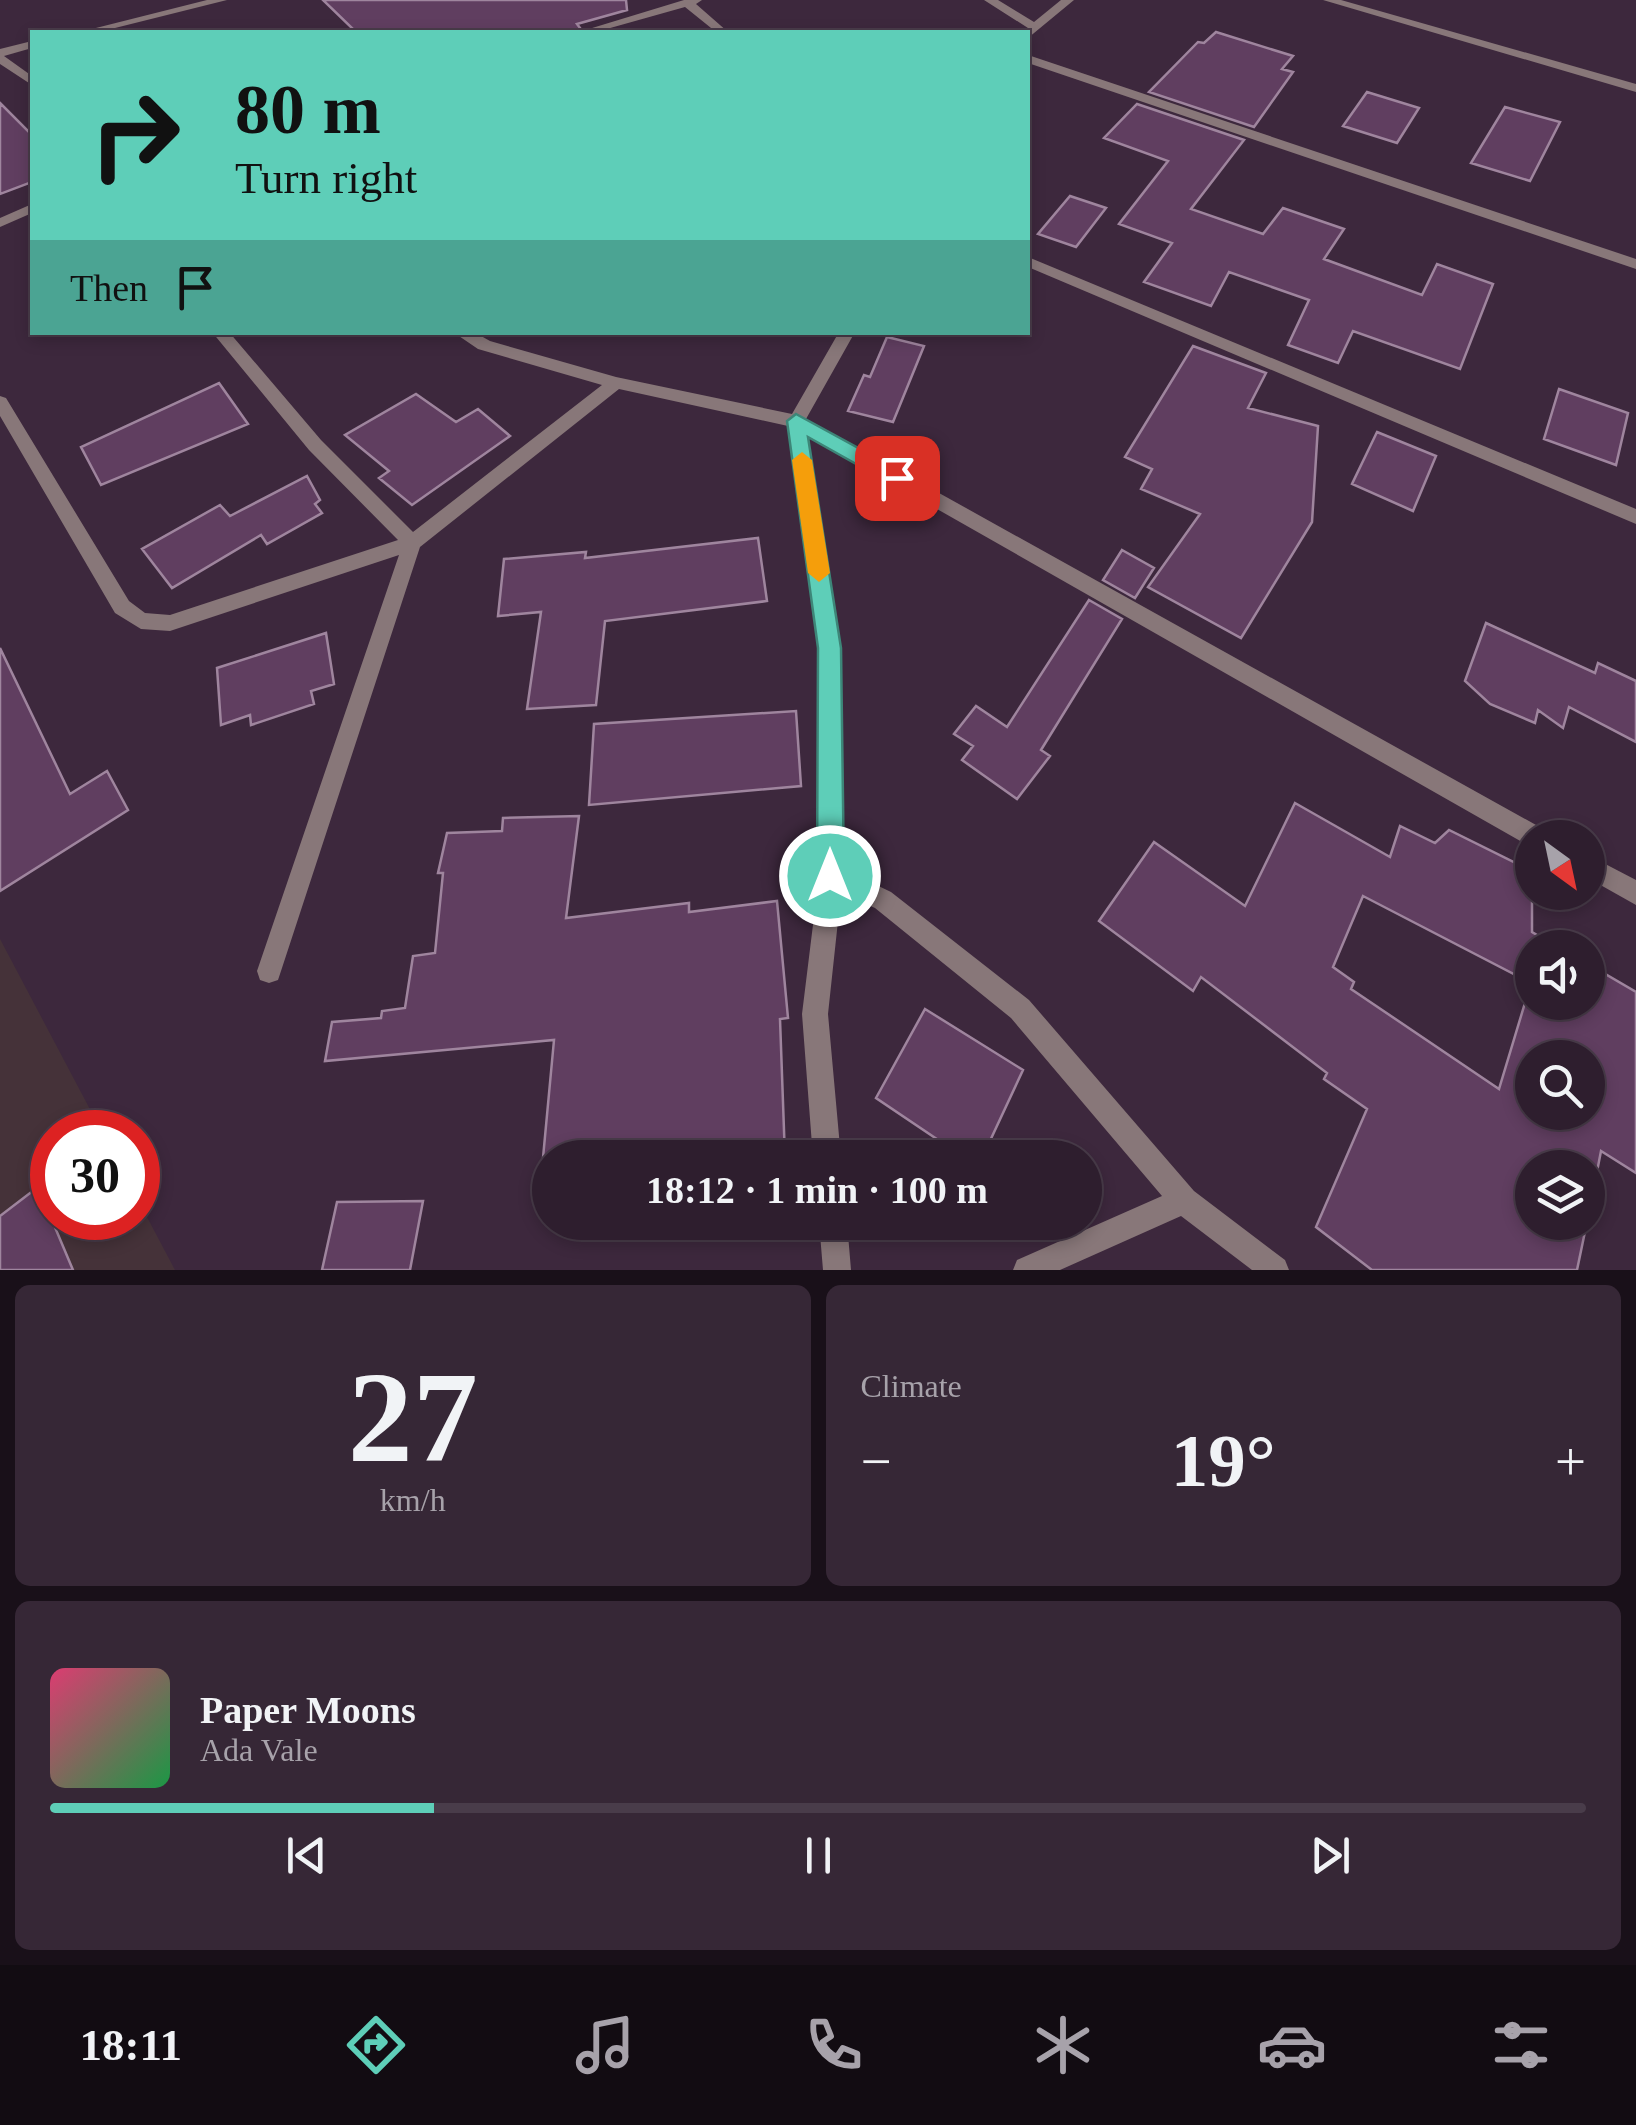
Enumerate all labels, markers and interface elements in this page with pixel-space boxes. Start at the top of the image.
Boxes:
icon: right [70,70,200,200]
text: 80 m [235,71,381,148]
text: Turn right [235,153,417,203]
icon: arrive [168,260,223,315]
text: Then [70,267,148,309]
pin [855,436,940,521]
icon: arrive [870,451,925,506]
north arrow [1515,820,1605,910]
map controls [1515,820,1605,1240]
position arrow [778,824,882,928]
button: sound [1515,930,1605,1020]
button: search [1515,1040,1605,1130]
speed limit sign: 30 [30,1110,160,1240]
button: layers [1515,1150,1605,1240]
text: 18:12 · 1 min · 100 m [646,1169,988,1211]
text: 27 [348,1345,478,1489]
text: Climate [861,1368,962,1404]
text: 19° [1171,1419,1276,1502]
text: − [861,1431,892,1492]
text: + [1555,1431,1586,1492]
text: km/h [380,1482,446,1518]
text: Paper Moons [200,1689,416,1731]
text: Ada Vale [200,1732,318,1768]
icon: previous [279,1828,334,1883]
icon: pause [791,1828,846,1883]
icon: next [1303,1828,1358,1883]
icon: directions [341,2010,411,2080]
icon: music [570,2010,640,2080]
icon: phone [799,2010,869,2080]
icon: climate [1028,2010,1098,2080]
icon: car [1257,2010,1327,2080]
icon: filters [1486,2010,1556,2080]
text: 18:11 [80,2020,182,2070]

